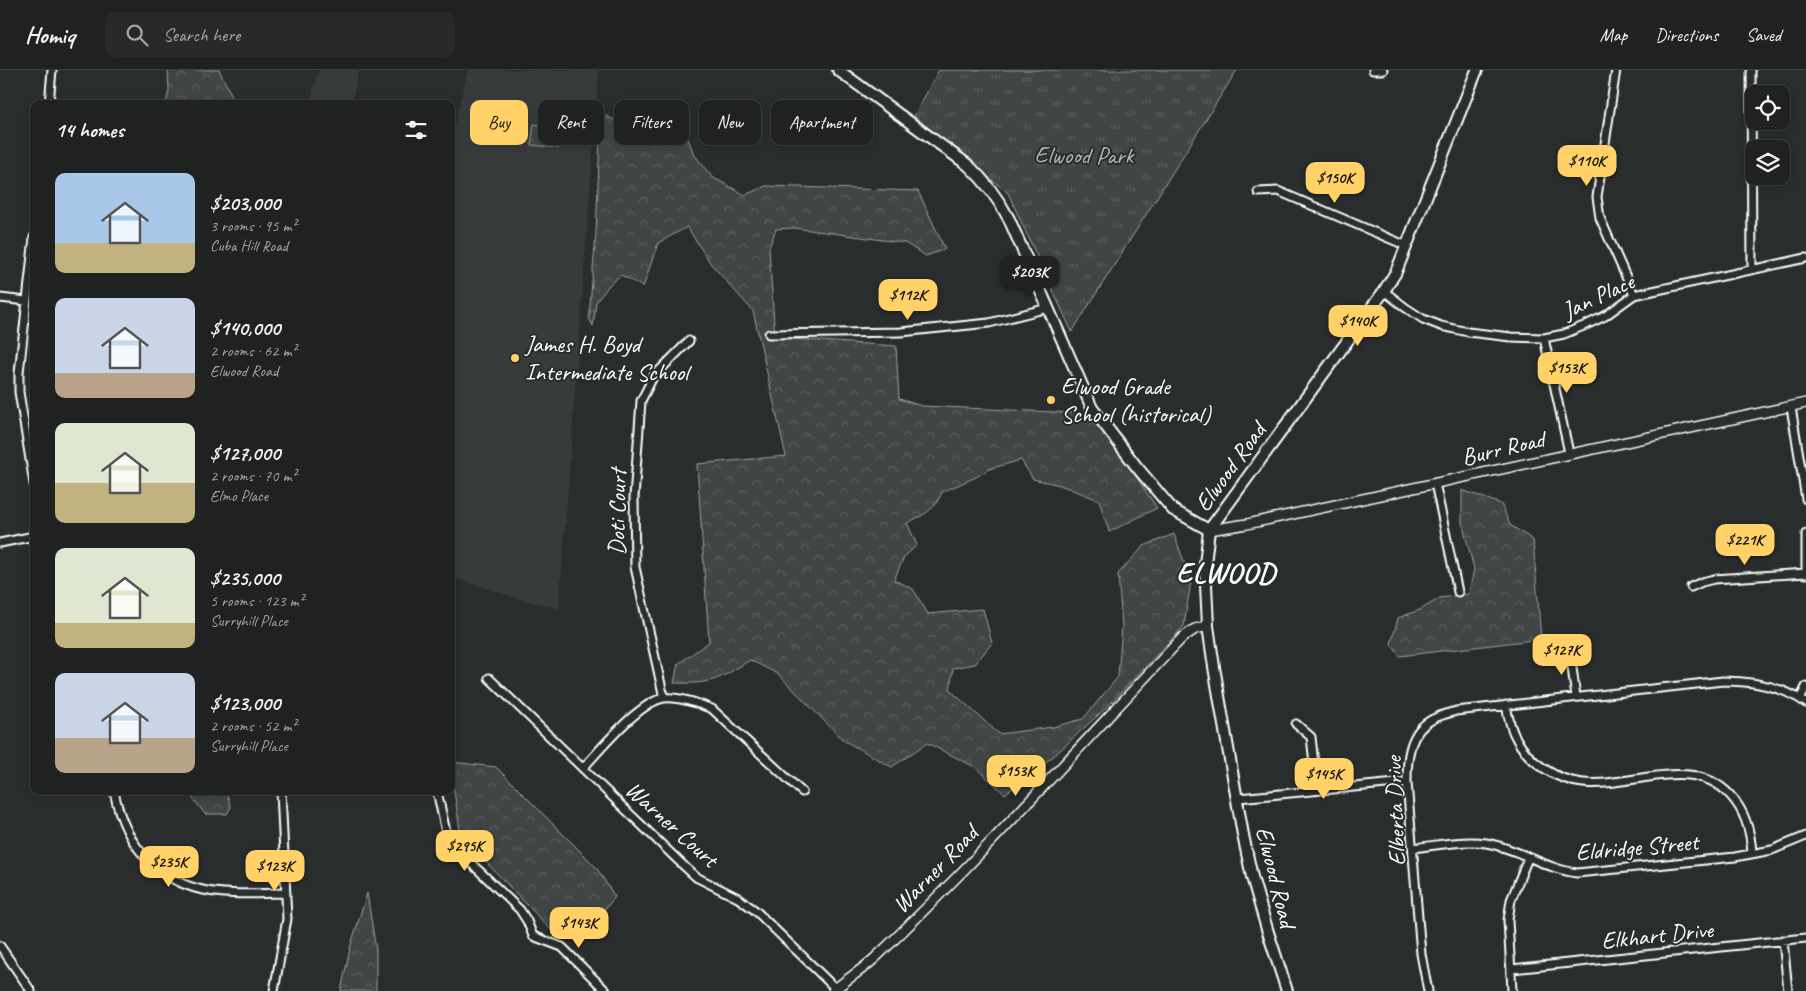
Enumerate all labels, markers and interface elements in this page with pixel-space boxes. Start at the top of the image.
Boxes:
search box [105,12,455,57]
text: Homiq [25,20,75,50]
icon: search [123,21,151,49]
text: Search here [163,23,240,47]
text: Map [1600,24,1627,46]
text: Directions [1655,24,1718,46]
text: Saved [1746,24,1781,46]
map controls [1745,85,1790,185]
button: locate [1745,85,1790,130]
chip: Buy [470,100,528,145]
chip: Rent [538,100,604,145]
chip: Filters [614,100,689,145]
chip: New [699,100,761,145]
chip: Apartment [771,100,873,145]
icon: filters [402,116,430,144]
text: 14 homes [55,117,124,143]
park label: Elwood Park [1035,140,1136,170]
button: layers [1745,140,1790,185]
pin: $110K [1552,144,1622,187]
text: $110K [1569,151,1605,171]
pin: $150K [1300,162,1370,204]
text: $150K [1317,168,1353,188]
text: $203,000 [210,190,280,216]
icon: home [95,193,155,253]
text: 3 rooms · 95 m² [210,216,296,236]
text: Cuba Hill Road [210,236,288,256]
pin: $203K [995,256,1065,298]
text: $203K [1012,262,1048,282]
street label: Jan Place [1556,265,1641,326]
pin: $112K [873,278,943,321]
text: $112K [890,285,926,305]
pin: $140K [1323,304,1393,347]
text: $140K [1340,311,1376,331]
text: $140,000 [210,315,280,341]
icon: home [95,318,155,378]
place label: James H. Boyd Intermediate School [524,329,692,387]
text: 2 rooms · 62 m² [210,341,296,361]
marker: James H. Boyd Intermediate School [509,352,521,364]
pin: $153K [1532,352,1602,394]
text: $153K [1549,358,1585,378]
text: Elwood Road [210,361,278,381]
place label: Elwood Grade School (historical) [1061,371,1212,429]
marker: Elwood Grade School (historical) [1045,394,1057,406]
street label: Elwood Road [1188,414,1274,517]
street label: Burr Road [1459,423,1551,472]
text: $127,000 [210,440,280,466]
icon: home [95,443,155,503]
text: 2 rooms · 70 m² [210,466,296,486]
street label: Doti Court [601,466,633,555]
text: Elmo Place [210,486,268,506]
pin: $221K [1710,524,1780,566]
text: $221K [1727,530,1763,550]
district label: ELWOOD [1176,554,1278,591]
text: $235,000 [210,565,280,591]
icon: home [95,568,155,628]
text: 5 rooms · 123 m² [210,591,304,611]
text: Surryhill Place [210,611,288,631]
pin: $127K [1527,634,1597,676]
text: $127K [1544,640,1580,660]
text: $123,000 [210,690,280,716]
icon: home [95,693,155,753]
text: 2 rooms · 52 m² [210,716,296,736]
text: Surryhill Place [210,736,288,756]
street label: Elberta Drive [1378,753,1412,866]
pin: $153K [981,754,1051,797]
pin: $145K [1289,758,1359,800]
text: $153K [998,761,1034,781]
text: $145K [1306,764,1342,784]
street label: Warner Court [619,774,726,875]
street label: Warner Road [886,816,987,919]
street label: Elwood Road [1249,824,1304,934]
street label: Eldridge Street [1575,827,1701,867]
pin: $295K [430,830,500,872]
text: $295K [447,836,483,856]
pin: $235K [134,846,204,888]
pin: $123K [240,850,310,892]
text: $235K [151,852,187,872]
text: $123K [257,856,293,876]
pin: $143K [544,906,614,949]
text: $143K [561,913,597,933]
street label: Elkhart Drive [1600,914,1716,956]

